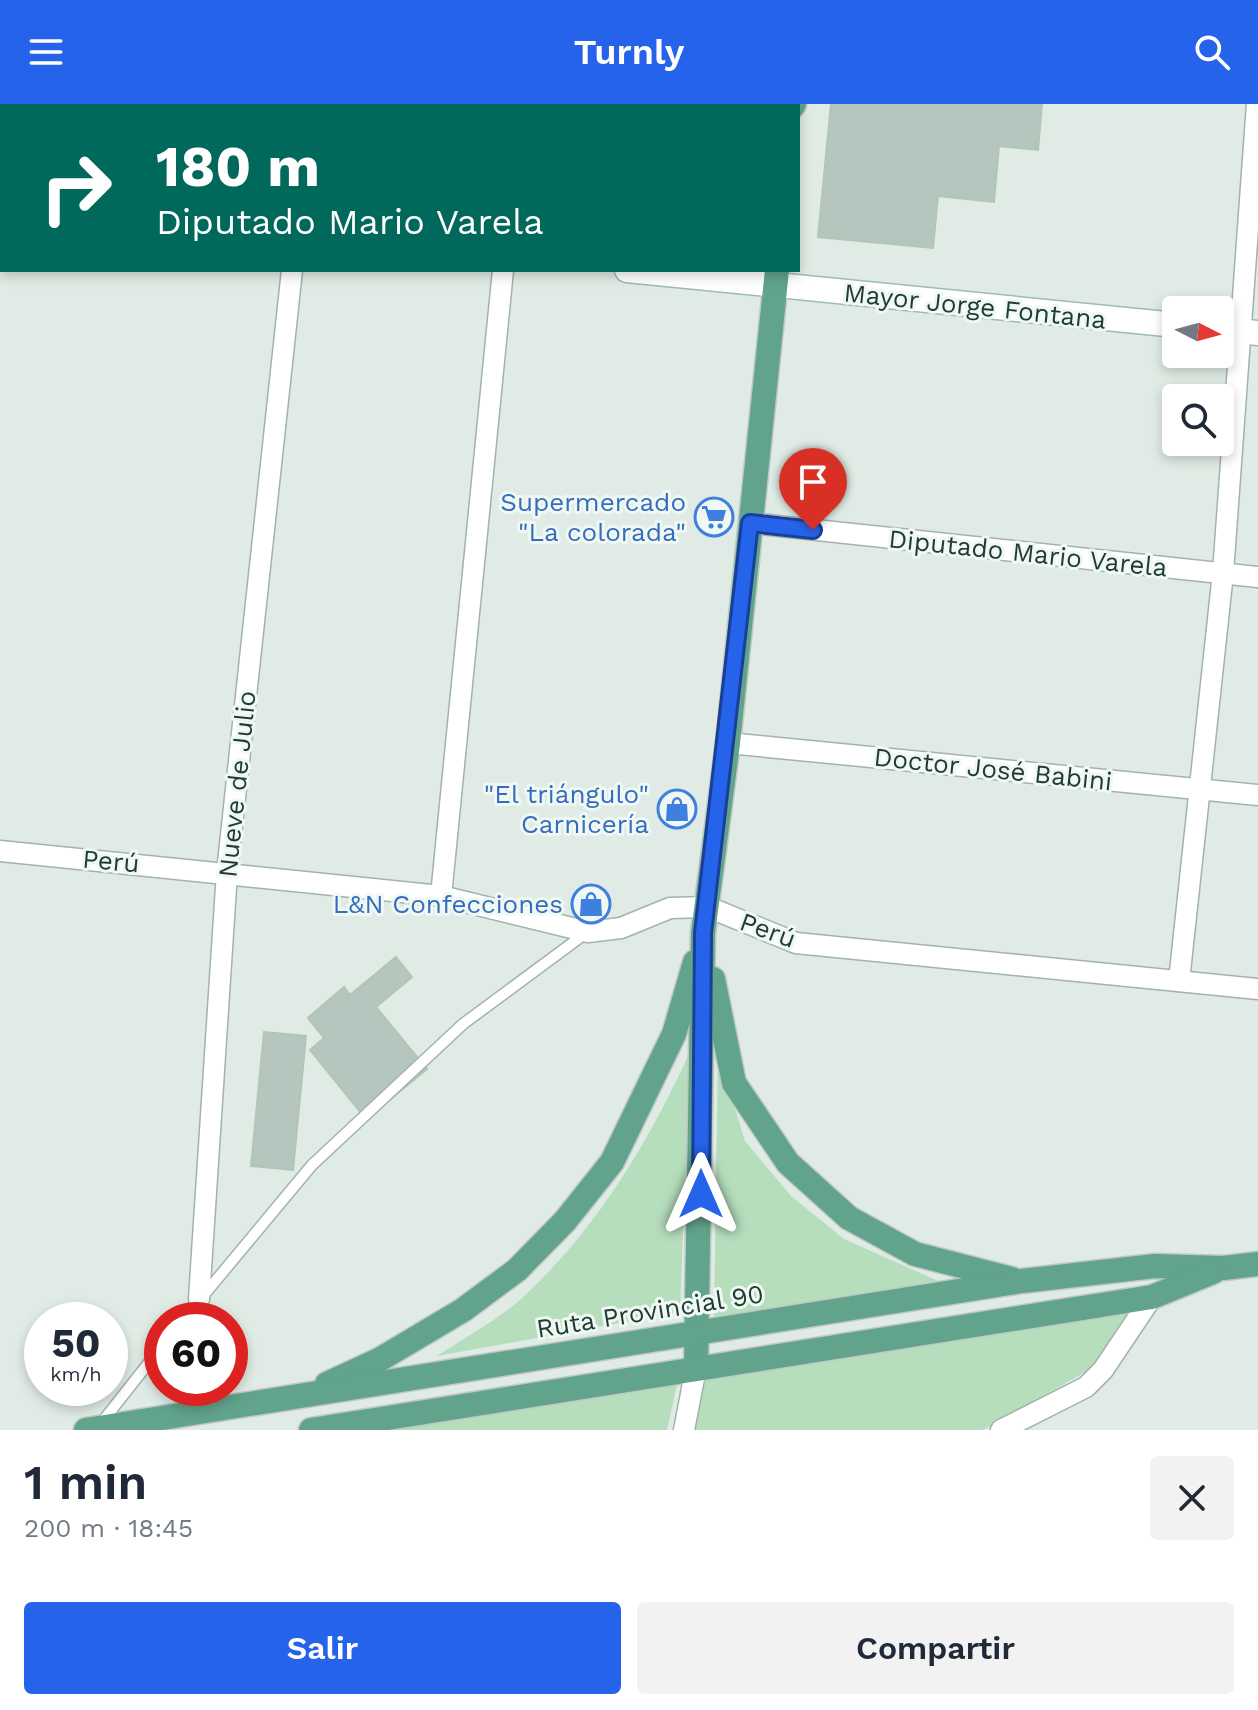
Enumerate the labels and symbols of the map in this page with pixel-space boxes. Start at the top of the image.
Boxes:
street label: Mayor Jorge Fontana [842,277,1108,335]
north arrow [1162,296,1234,368]
pin [779,448,847,530]
place label: Supermercado "La colorada" [500,487,686,547]
supermarket icon: Supermercado "La colorada" [693,496,735,538]
street label: Diputado Mario Varela [887,523,1169,583]
street label: Nueve de Julio [212,689,262,879]
street label: Doctor José Babini [872,742,1114,796]
place label: "El triángulo" Carnicería [484,779,649,839]
shop icon: "El triángulo" Carnicería [656,788,698,830]
street label: Perú [81,844,141,878]
shop icon: L&N Confecciones [570,883,612,925]
place label: L&N Confecciones [333,889,563,919]
street label: Perú [736,906,800,954]
position arrow [659,1152,743,1236]
street label: Ruta Provincial 90 [534,1278,766,1344]
speed limit sign: 60 [144,1302,248,1406]

